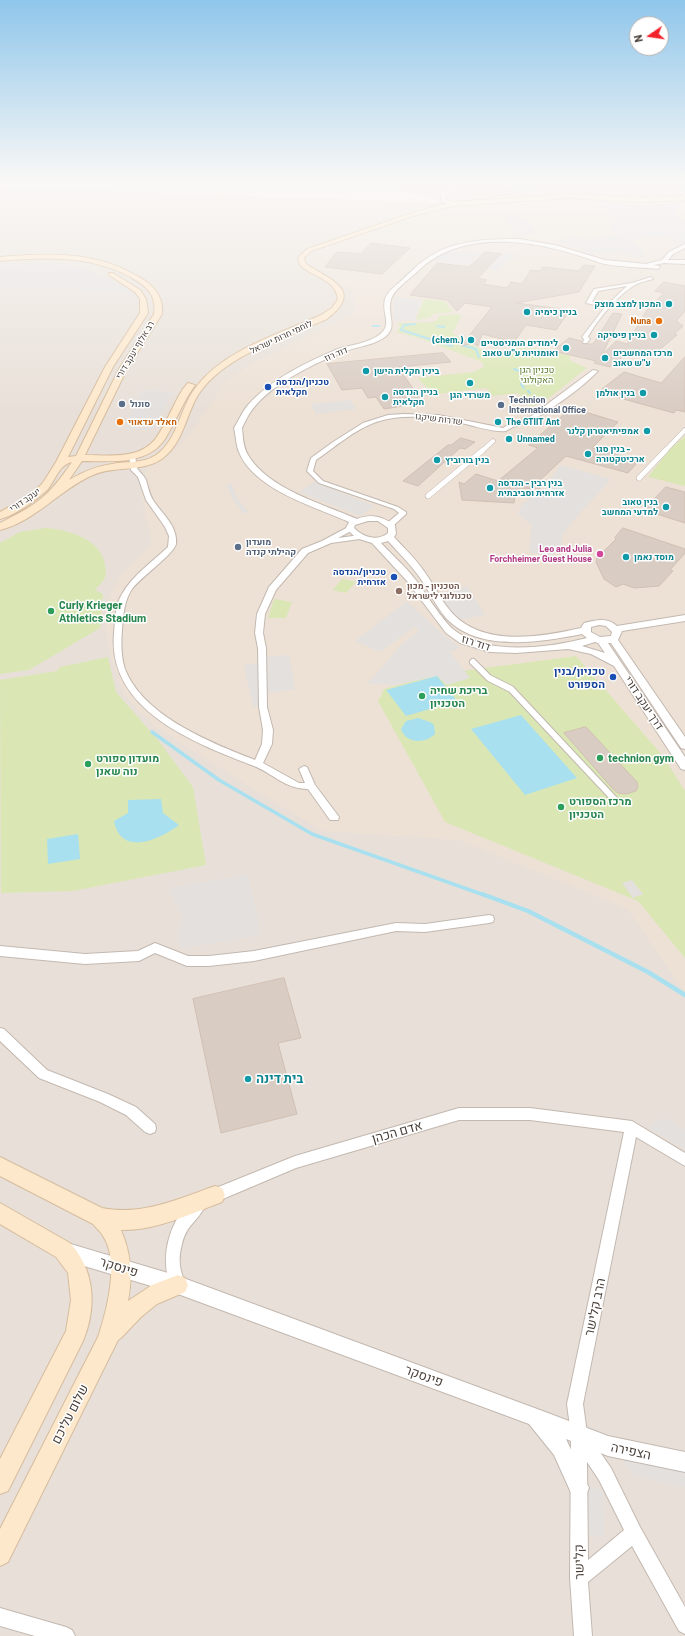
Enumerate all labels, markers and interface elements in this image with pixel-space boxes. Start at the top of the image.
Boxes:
north arrow [629,16,669,56]
text: N [631,34,645,44]
place label: המכון למצב מוצק [594,299,661,309]
marker: המכון למצב מוצק [664,299,674,309]
marker: בניין כימיה [522,307,532,317]
place label: בניין כימיה [535,307,577,317]
place label: Nuna [630,316,651,326]
marker: Nuna [654,316,664,326]
street label: לוחמי חרות ישראל [248,318,314,356]
street label: רב אלוף יעקב דורי [113,319,157,381]
place label: בניין פיסיקה [597,330,646,340]
marker: בניין פיסיקה [649,330,659,340]
place label: (chem.) [432,335,463,345]
marker: (chem.) [466,335,476,345]
place label: לימודים הומניסטיים ואומנויות ע"ש טאוב [481,338,558,359]
marker: לימודים הומניסטיים ואומנויות ע"ש טאוב [561,343,571,353]
street label: דוד רוז [323,344,349,364]
place label: מרכז המחשבים ע"ש טאוב [613,348,672,369]
marker: מרכז המחשבים ע"ש טאוב [600,353,610,363]
park label: טכניון הגן האקולוגי [520,365,554,386]
marker: בינין חקלית הישן [361,366,371,376]
place label: בינין חקלית הישן [374,366,439,376]
place label: טכניון/הנדסה חקלאית [276,377,329,398]
marker: משרדי הגן [465,378,475,388]
marker: טכניון/הנדסה חקלאית [263,382,273,392]
place label: בניין הנדסה חקלאית [393,387,438,408]
place label: בנין אולמן [596,388,635,398]
marker: בנין אולמן [638,388,648,398]
place label: משרדי הגן [450,390,490,400]
marker: בניין הנדסה חקלאית [380,392,390,402]
place label: Technion International Office [509,395,586,416]
marker: סונול [117,399,127,409]
place label: סונול [130,399,150,409]
marker: Technion International Office [496,400,506,410]
street label: שדרות שיקגו [415,411,463,427]
marker: חאלד עדאווי [115,417,125,427]
place label: חאלד עדאווי [128,417,177,427]
marker: The GTIIT Ant [493,417,503,427]
place label: The GTIIT Ant [506,417,560,427]
place label: אמפיתיאטרון קלנר [567,426,639,436]
marker: אמפיתיאטרון קלנר [642,426,652,436]
marker: Unnamed [504,434,514,444]
place label: Unnamed [517,434,555,444]
place label: בנין סגו - ארכיטקטורה [596,444,645,465]
marker: בנין סגו - ארכיטקטורה [583,449,593,459]
marker: בנין בורוביץ [432,455,442,465]
place label: בנין בורוביץ [445,455,489,465]
place label: בנין רבין - הנדסה אזרחית וסביבתית [498,478,564,499]
marker: בנין רבין - הנדסה אזרחית וסביבתית [485,483,495,493]
street label: יעקב דורי [8,486,42,514]
place label: בנין טאוב למדעי המחשב [602,497,658,518]
marker: בנין טאוב למדעי המחשב [661,502,671,512]
place label: מועדון קהילתי קנדה [246,537,296,558]
marker: מועדון קהילתי קנדה [233,542,243,552]
place label: Leo and Julia Forchheimer Guest House [490,544,592,565]
marker: Leo and Julia Forchheimer Guest House [595,549,605,559]
marker: מוסד נאמן [621,552,631,562]
place label: מוסד נאמן [634,552,674,562]
place label: טכניון/הנדסה אזרחית [333,567,386,588]
marker: טכניון/הנדסה אזרחית [389,572,399,582]
place label: הטכניון - מכון טכנולוגי לישראל [407,581,472,602]
marker: הטכניון - מכון טכנולוגי לישראל [394,586,404,596]
place label: Curly Krieger Athletics Stadium [59,598,146,624]
marker: Curly Krieger Athletics Stadium [46,606,56,616]
street label: דוד רוז [460,632,492,654]
place label: טכניון/בנין הספורט [554,664,605,690]
marker: טכניון/בנין הספורט [608,672,618,682]
street label: דרך יעקב דורי [622,674,666,732]
place label: בריכת שחיה הטכניון [430,683,487,709]
marker: בריכת שחיה הטכניון [417,691,427,701]
place label: מועדון ספורט נוה שאנן [96,751,159,777]
place label: technion gym [608,751,674,765]
marker: technion gym [595,753,605,763]
marker: מועדון ספורט נוה שאנן [83,759,93,769]
place label: מרכז הספורט הטכניון [569,794,631,820]
marker: מרכז הספורט הטכניון [556,802,566,812]
place label: בית דינה [256,1071,303,1087]
marker: בית דינה [243,1074,253,1084]
street label: אדם הכהן [370,1117,424,1147]
street label: פינסקר [98,1254,140,1280]
street label: הרב קלישר [581,1277,609,1337]
street label: פינסקר [403,1362,445,1390]
street label: שלום עליכם [48,1381,92,1447]
street label: הצפירה [609,1439,653,1463]
street label: קלישר [571,1544,587,1580]

